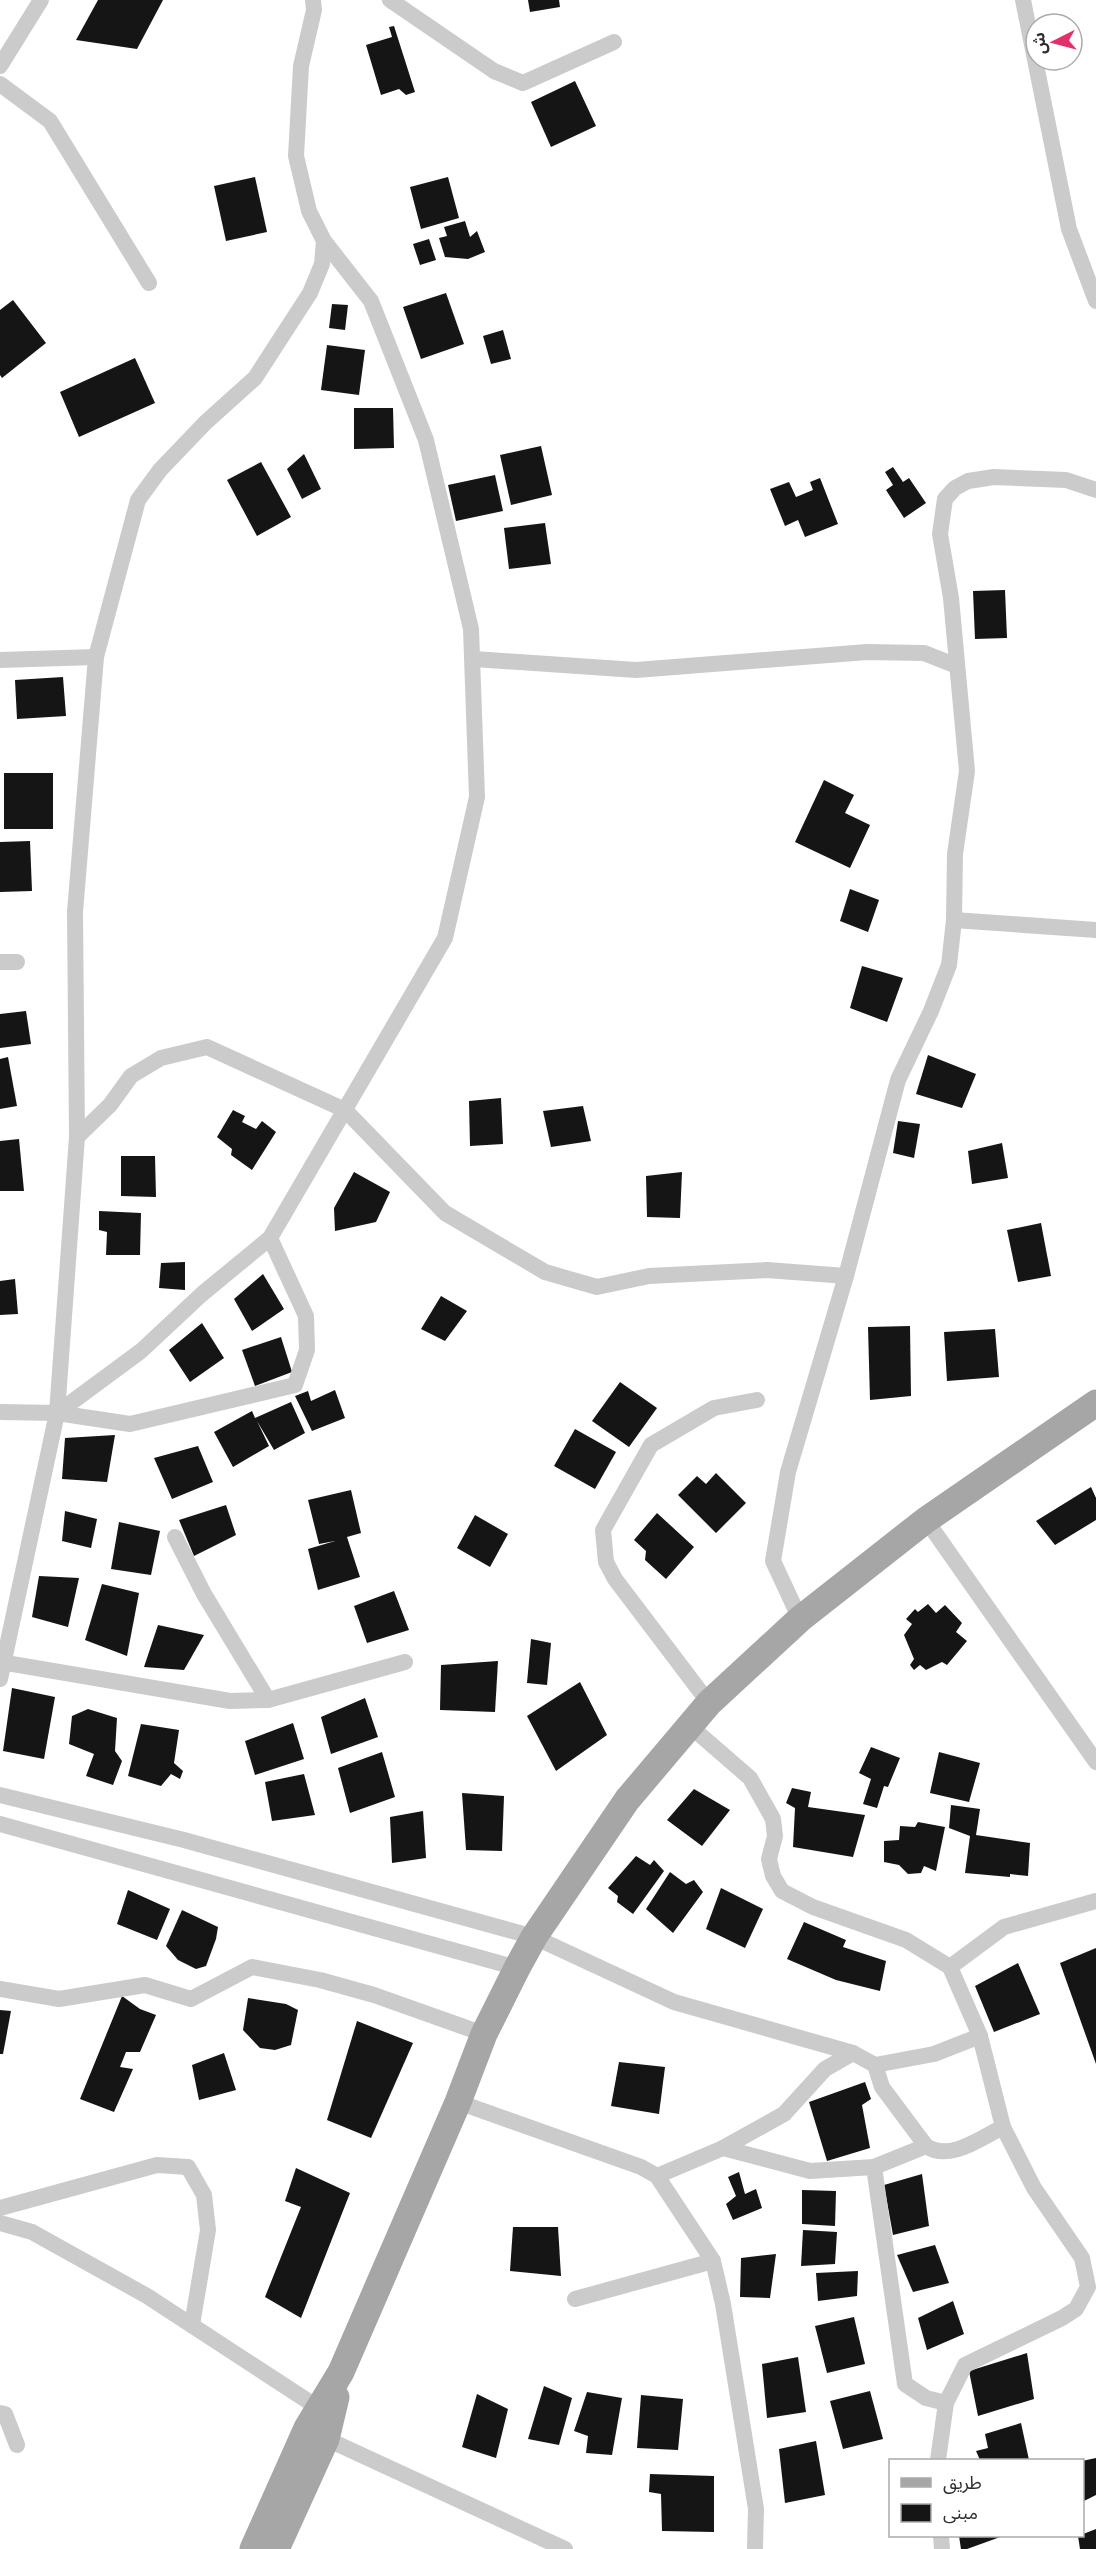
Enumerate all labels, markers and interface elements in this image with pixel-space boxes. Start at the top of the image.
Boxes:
north arrow [1024,12,1084,72]
text: ش [1029,32,1050,55]
legend [889,2459,1084,2537]
text: طريق [943,2472,982,2494]
text: مبنى [943,2502,978,2524]

